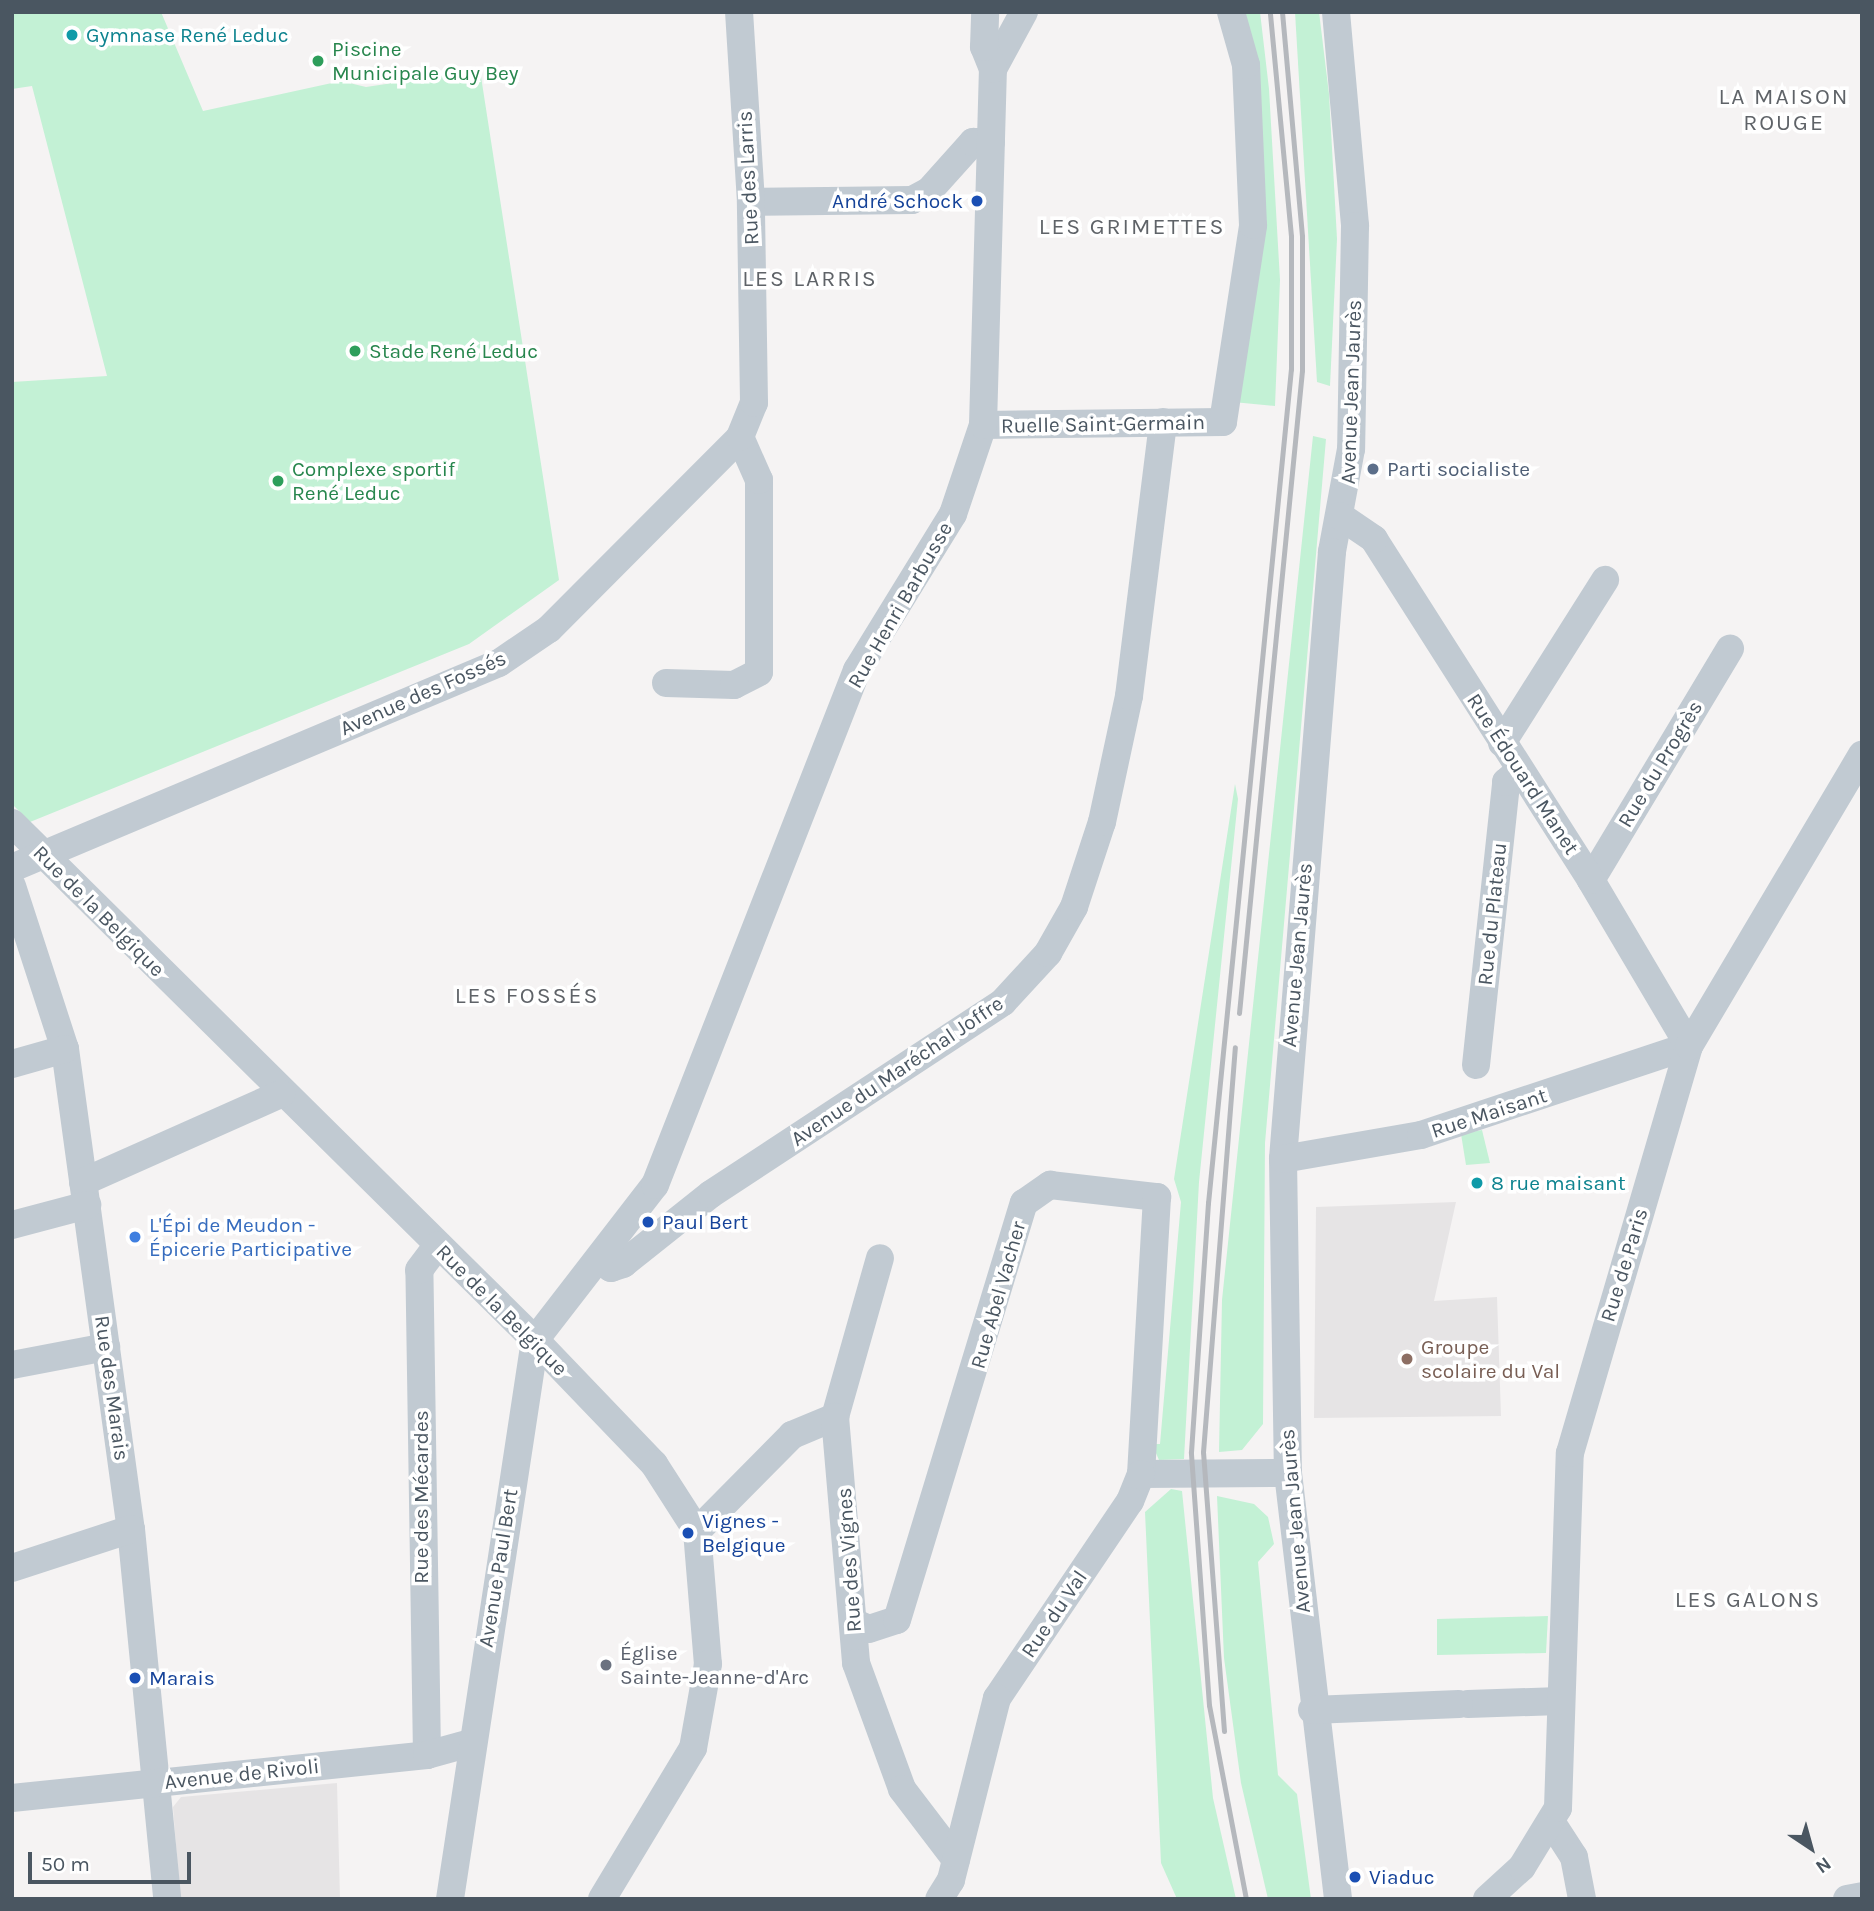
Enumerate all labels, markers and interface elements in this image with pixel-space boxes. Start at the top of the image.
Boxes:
place label: Gymnase René Leduc [86,22,289,48]
marker: Gymnase René Leduc [64,27,80,43]
place label: Piscine Municipale Guy Bey [332,36,519,86]
marker: Piscine Municipale Guy Bey [310,53,326,69]
district label: LA MAISON ROUGE [1720,83,1848,137]
street label: Rue des Larris [732,110,764,246]
place label: André Schock [832,188,963,214]
marker: André Schock [969,193,985,209]
district label: LES GRIMETTES [1040,213,1224,241]
district label: LES LARRIS [743,265,877,293]
street label: Avenue Jean Jaurès [1335,299,1367,485]
place label: Stade René Leduc [369,338,538,364]
marker: Stade René Leduc [347,343,363,359]
street label: Ruelle Saint-Germain [1001,410,1205,438]
place label: Complexe sportif René Leduc [292,456,455,506]
place label: Parti socialiste [1387,456,1530,482]
marker: Parti socialiste [1365,461,1381,477]
marker: Complexe sportif René Leduc [270,473,286,489]
street label: Rue Henri Barbusse [842,517,958,693]
street label: Avenue des Fossés [336,645,510,741]
street label: Rue Édouard Manet [1461,689,1585,859]
street label: Rue du Progrès [1612,696,1708,832]
street label: Rue de la Belgique [28,840,170,982]
street label: Rue du Plateau [1472,841,1512,987]
street label: Avenue Jean Jaurès [1276,862,1318,1048]
district label: LES FOSSÉS [456,982,598,1010]
street label: Avenue du Maréchal Joffre [786,990,1008,1152]
street label: Rue Maisant [1428,1082,1550,1144]
place label: 8 rue maisant [1491,1170,1626,1196]
marker: 8 rue maisant [1469,1175,1485,1191]
street label: Rue de Paris [1595,1205,1653,1325]
place label: Paul Bert [662,1209,748,1235]
place label: L'Épi de Meudon - Épicerie Participative [149,1212,352,1262]
marker: Paul Bert [640,1214,656,1230]
street label: Rue Abel Vacher [965,1218,1031,1372]
marker: L'Épi de Meudon - Épicerie Participative [127,1229,143,1245]
street label: Rue de la Belgique [431,1239,573,1381]
street label: Rue des Marais [89,1314,135,1462]
place label: Groupe scolaire du Val [1421,1334,1560,1384]
marker: Groupe scolaire du Val [1399,1351,1415,1367]
street label: Rue des Mécardes [408,1410,434,1584]
street label: Avenue Jean Jaurès [1274,1428,1316,1614]
street label: Avenue Paul Bert [473,1487,523,1649]
street label: Rue des Vignes [831,1487,867,1633]
place label: Vignes - Belgique [702,1508,786,1558]
marker: Vignes - Belgique [680,1525,696,1541]
street label: Rue du Val [1016,1565,1092,1663]
district label: LES GALONS [1676,1586,1820,1614]
place label: Église Sainte-Jeanne-d'Arc [620,1640,809,1690]
marker: Église Sainte-Jeanne-d'Arc [598,1657,614,1673]
place label: Marais [149,1665,215,1691]
marker: Marais [127,1670,143,1686]
street label: Avenue de Rivoli [163,1753,321,1795]
north arrow [1776,1813,1846,1883]
scale bar [32,1838,194,1882]
text: 50 m [41,1852,90,1876]
text: N [1811,1852,1835,1878]
place label: Viaduc [1369,1864,1435,1890]
marker: Viaduc [1347,1869,1363,1885]

